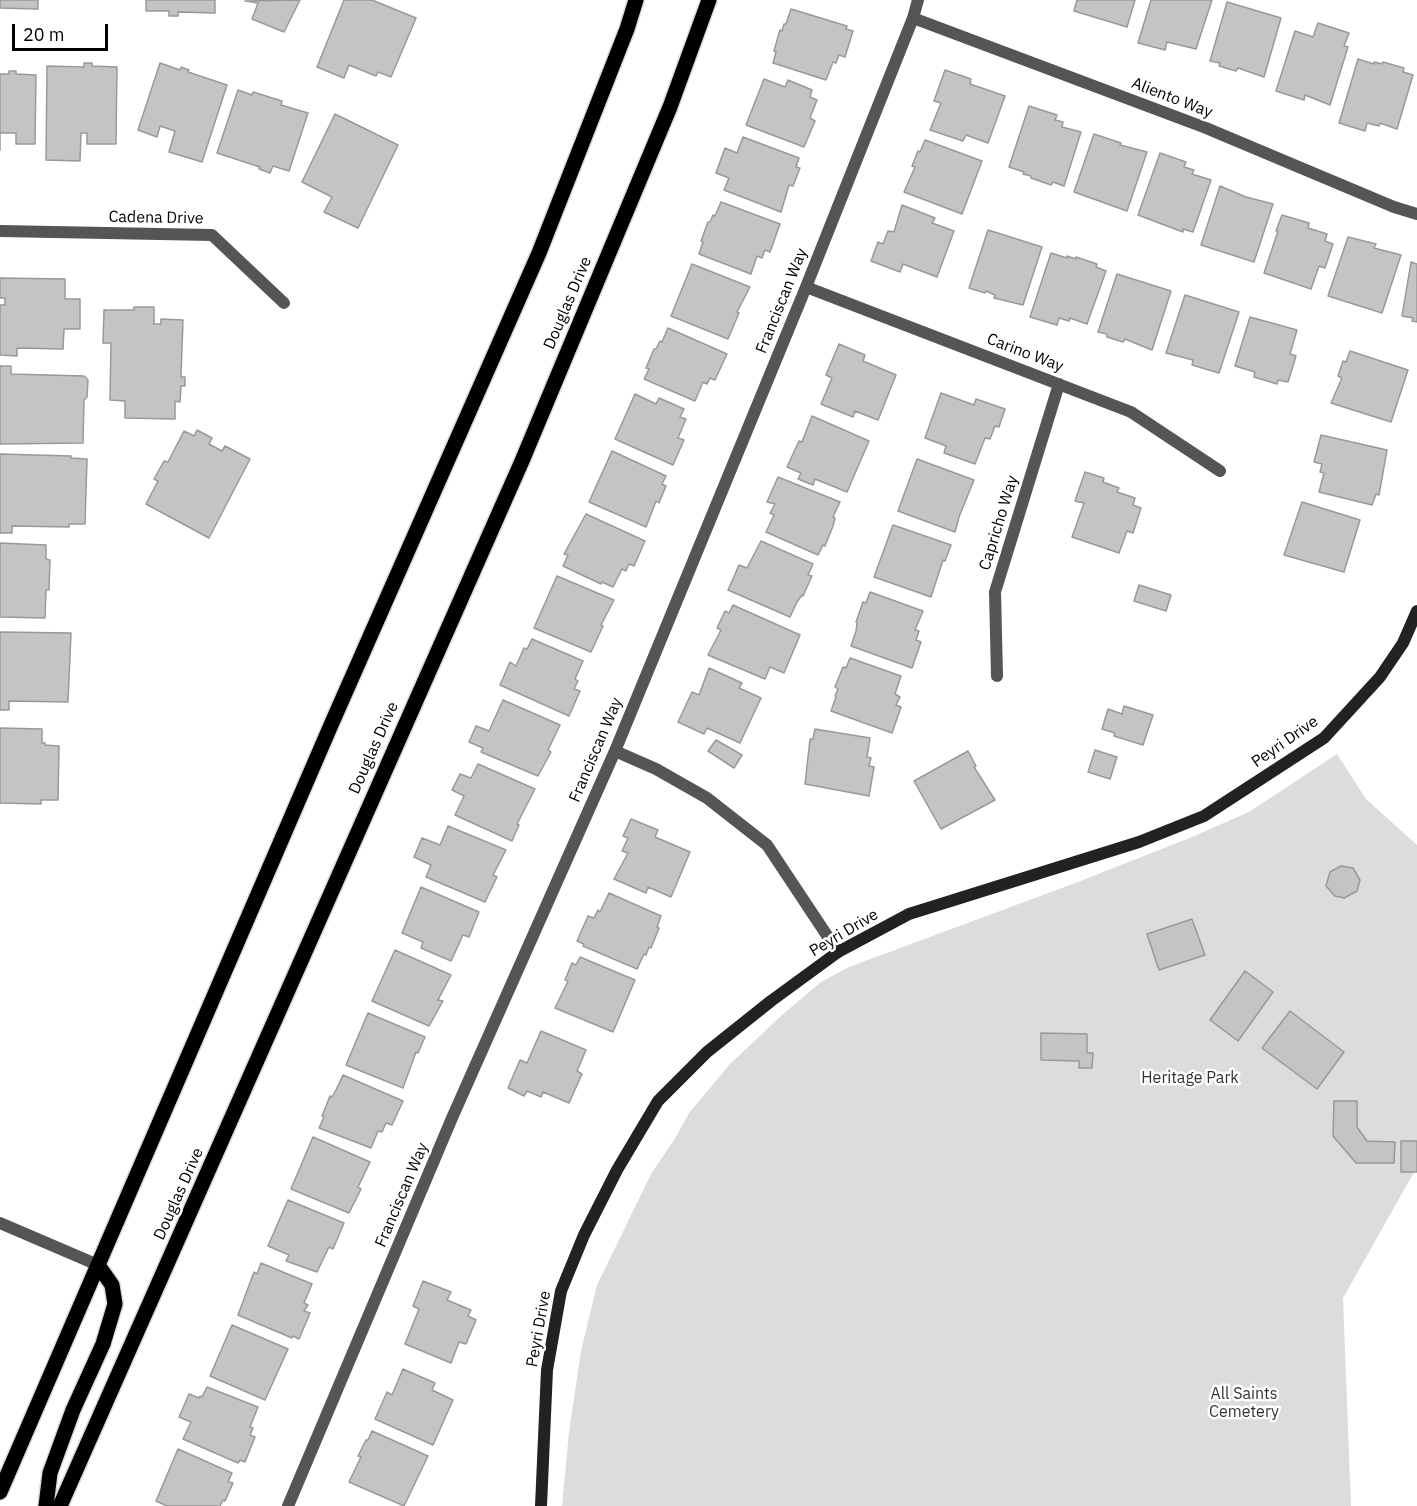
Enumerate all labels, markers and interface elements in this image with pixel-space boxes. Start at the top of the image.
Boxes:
scale bar [15,12,111,50]
text: 20 m [23,23,65,46]
street label: Aliento Way [1129,74,1215,122]
street label: Cadena Drive [108,208,204,228]
street label: Franciscan Way [752,246,812,356]
street label: Douglas Drive [540,254,596,352]
street label: Carino Way [984,330,1066,376]
street label: Capricho Way [975,473,1023,573]
street label: Franciscan Way [565,695,627,805]
street label: Douglas Drive [345,699,403,797]
street label: Peyri Drive [1248,712,1322,772]
street label: Peyri Drive [806,905,882,961]
park label: Heritage Park [1141,1068,1239,1088]
street label: Franciscan Way [371,1140,433,1250]
street label: Douglas Drive [150,1145,208,1243]
street label: Peyri Drive [523,1289,555,1369]
park label: All Saints Cemetery [1209,1384,1279,1422]

